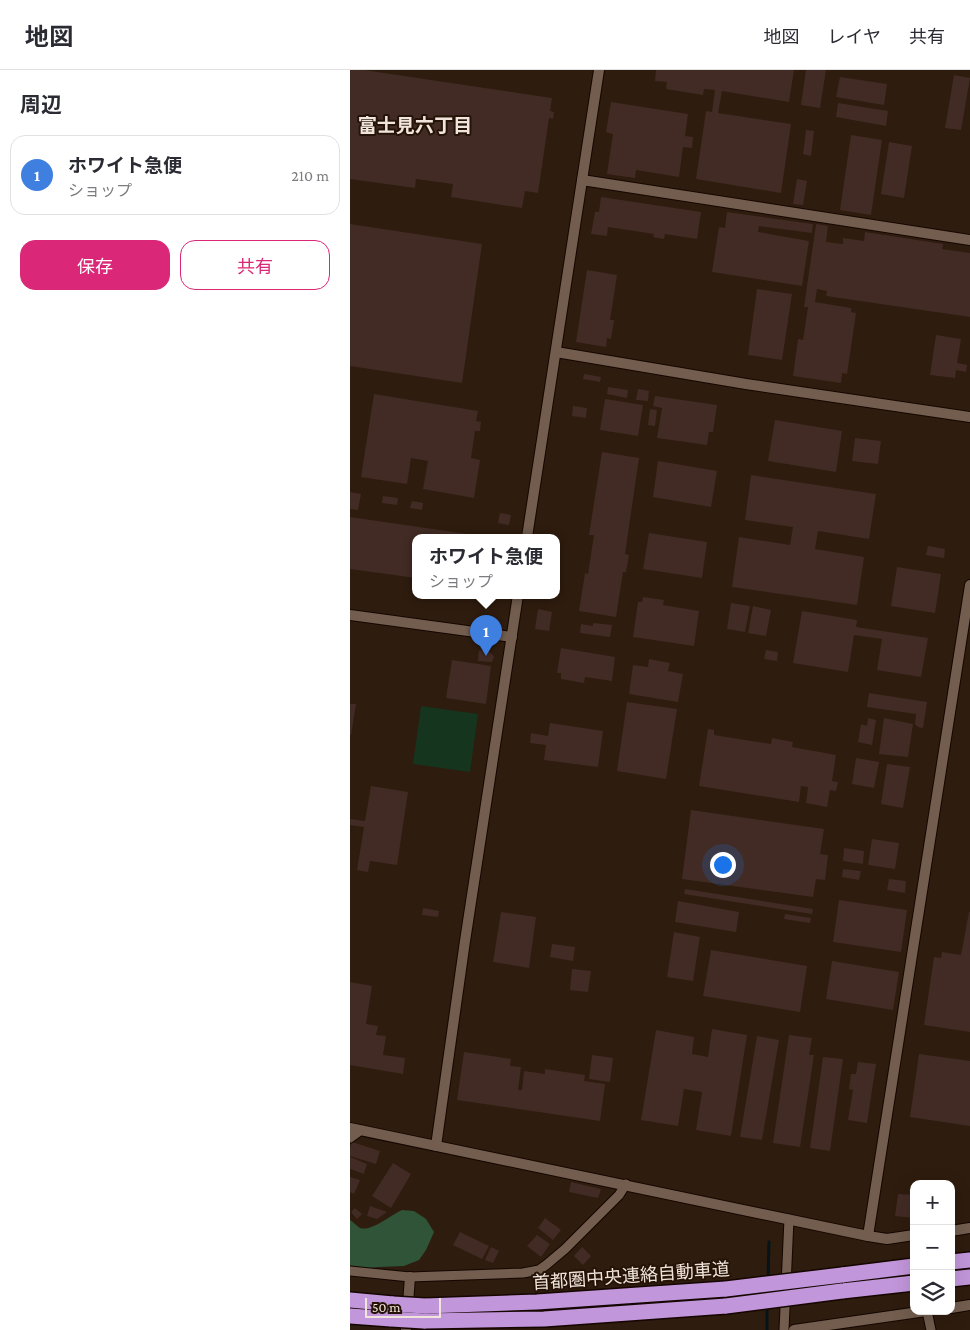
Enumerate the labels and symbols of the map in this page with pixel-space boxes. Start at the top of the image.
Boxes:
district label: 富士見六丁目 [358,115,472,136]
pin: 1 [470,615,502,656]
your location [710,852,736,878]
street label: 首都圏中央連絡自動車道 [532,1259,730,1293]
scale bar [365,1295,441,1318]

